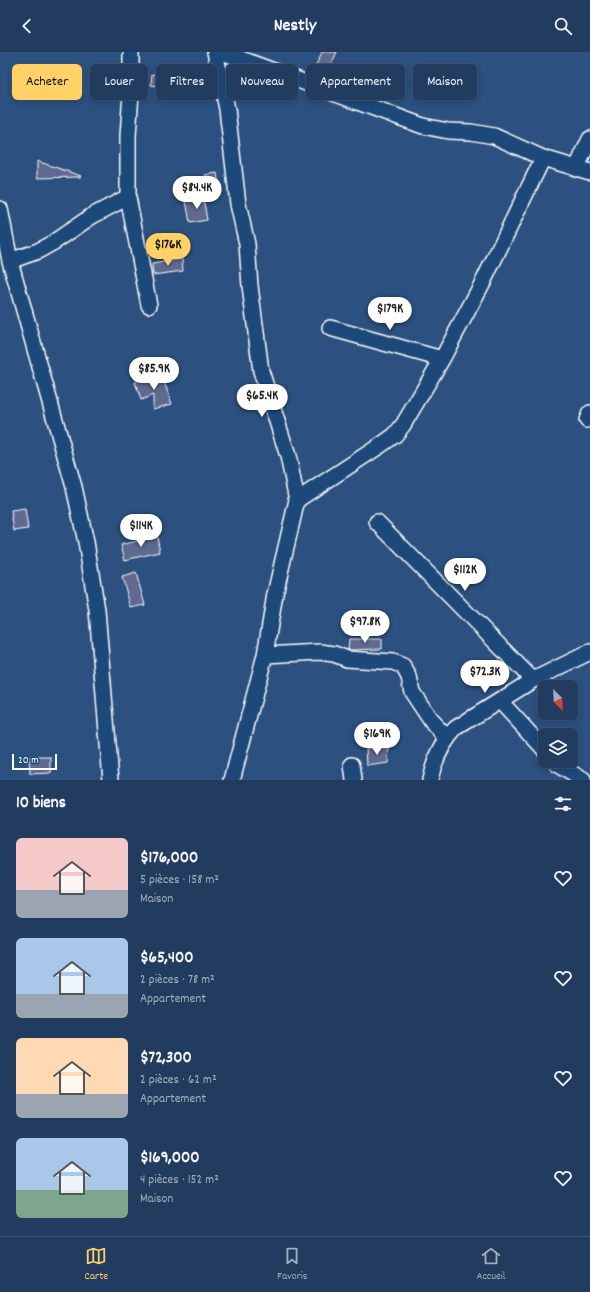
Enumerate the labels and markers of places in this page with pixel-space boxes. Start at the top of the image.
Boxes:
pin: $84.4K [164,176,230,210]
pin: $176K [140,233,196,267]
pin: $179K [362,297,418,331]
pin: $85.9K [121,357,187,391]
pin: $65.4K [229,384,295,418]
pin: $114K [113,514,169,548]
pin: $112K [437,558,493,592]
pin: $97.8K [332,610,398,644]
pin: $72.3K [452,660,518,694]
pin: $169K [349,722,405,756]

